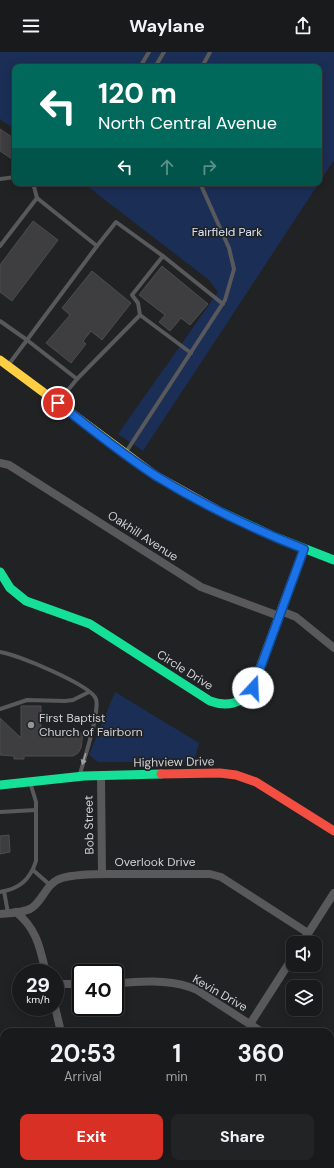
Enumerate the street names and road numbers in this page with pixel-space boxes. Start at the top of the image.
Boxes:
street label: Oakhill Avenue [105,507,181,565]
street label: Circle Drive [154,646,216,694]
street label: Highview Drive [133,753,215,771]
street label: Bob Street [80,795,98,855]
street label: Overlook Drive [114,854,196,870]
street label: Kevin Drive [190,971,251,1015]

